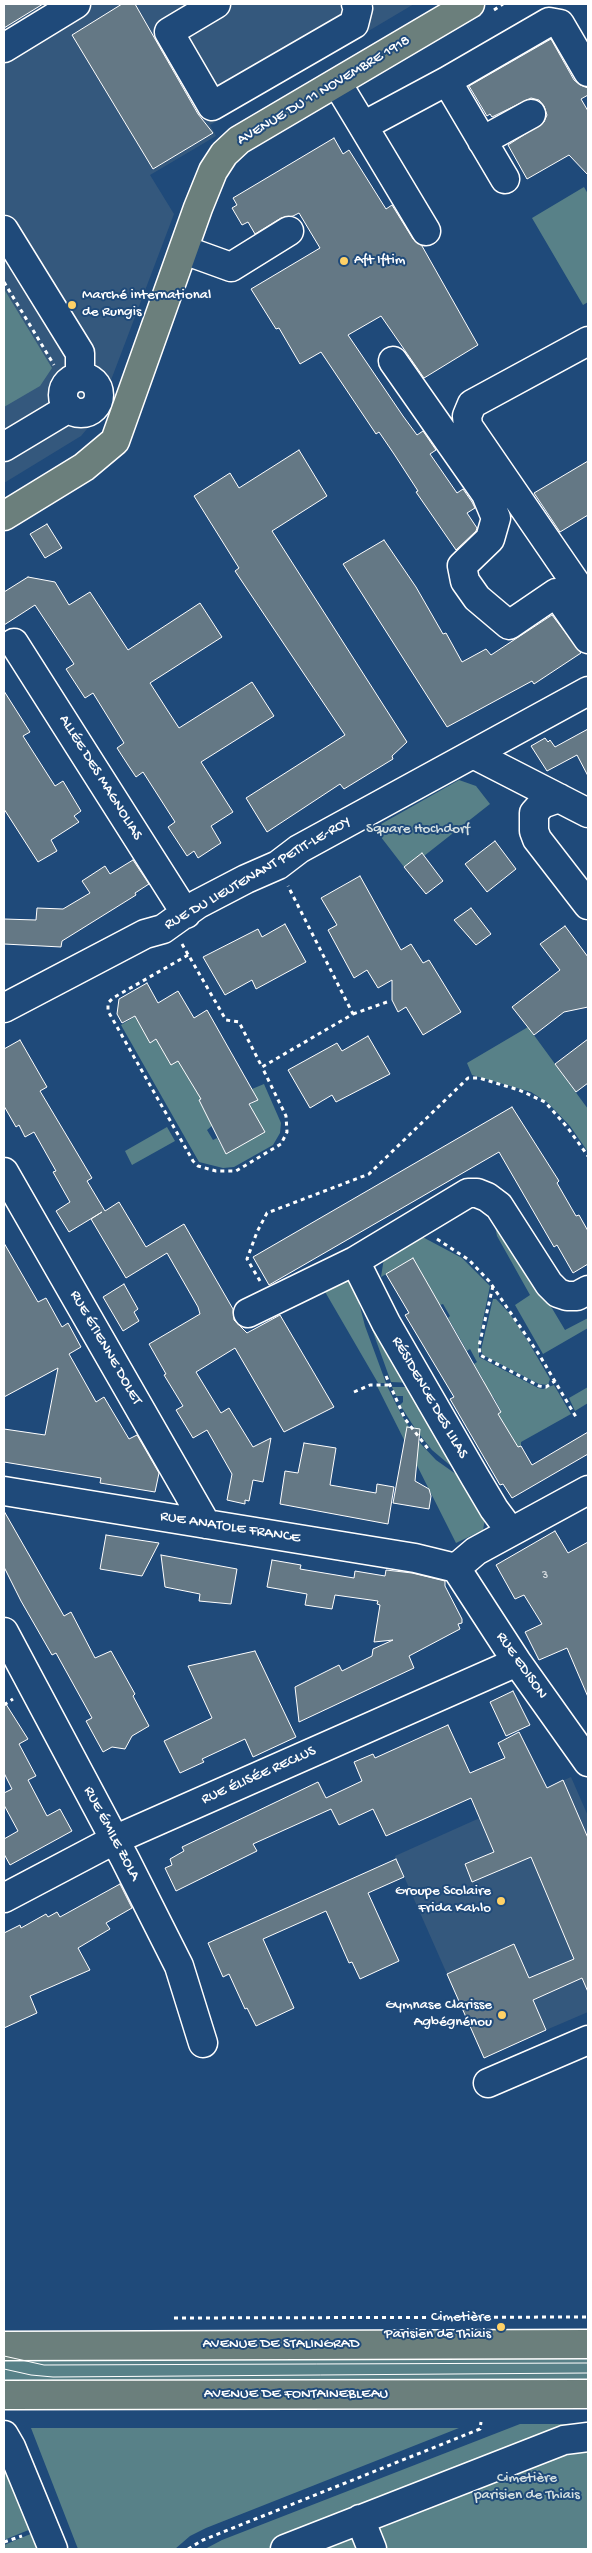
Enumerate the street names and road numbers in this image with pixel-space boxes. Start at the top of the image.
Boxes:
street label: AVENUE DU 11 NOVEMBRE 1918 [234,32,414,150]
street label: ALLÉE DES MAGNOLIAS [54,712,146,844]
street label: RUE DU LIEUTENANT PETIT-LE-ROY [162,813,354,935]
street label: RUE ÉTIENNE DOLET [65,1287,145,1409]
street label: RÉSIDENCE DES LILAS [387,1334,471,1462]
street label: RUE ANATOLE FRANCE [159,1508,301,1548]
street label: RUE EDISON [491,1629,551,1703]
street label: RUE ÉLISÉE RECLUS [199,1743,319,1809]
street label: RUE ÉMILE ZOLA [79,1784,143,1884]
street label: AVENUE DE STALINGRAD [203,2336,359,2354]
street label: AVENUE DE FONTAINEBLEAU [204,2386,388,2404]

